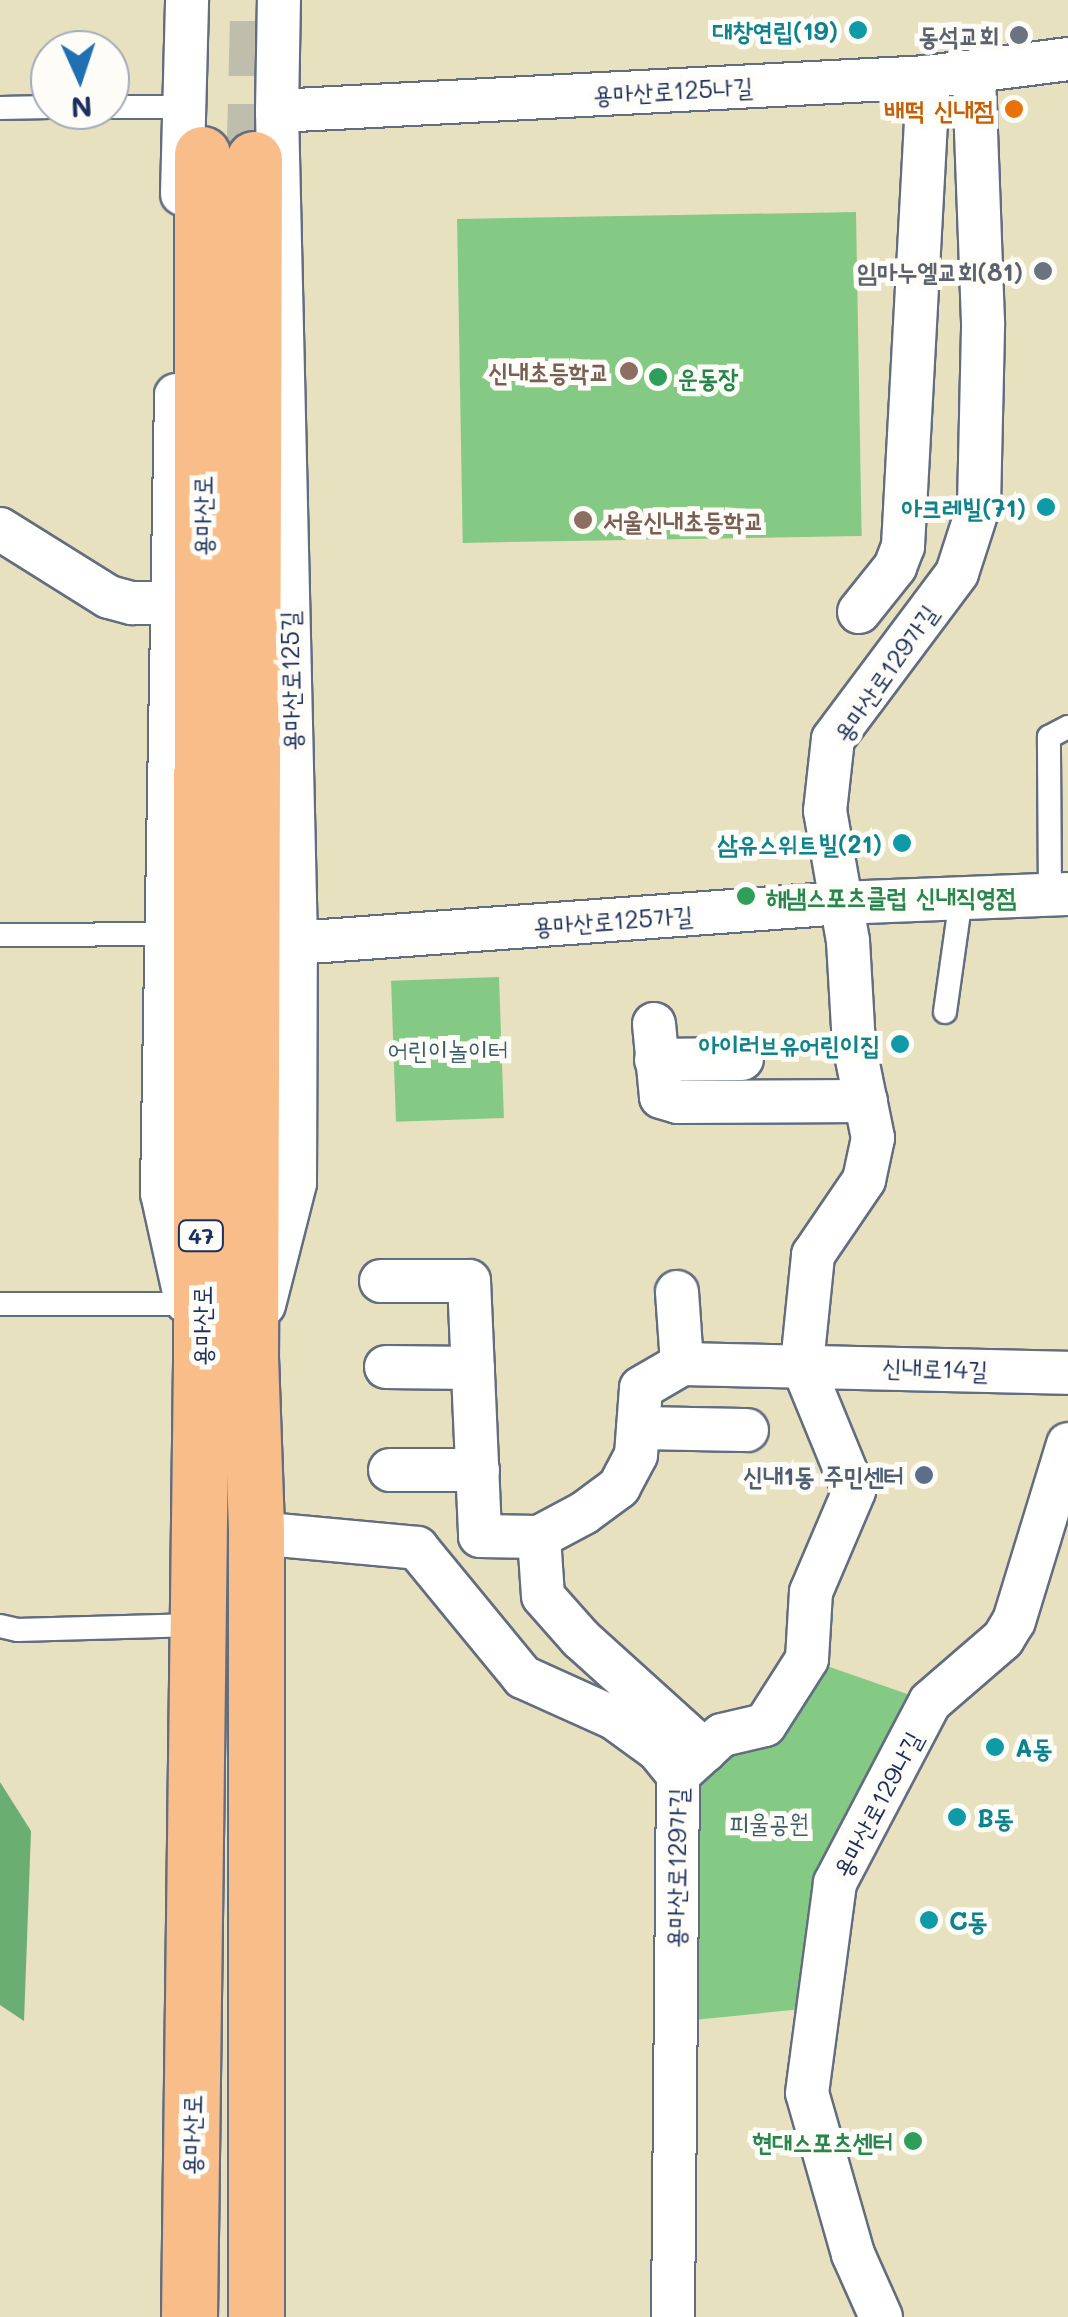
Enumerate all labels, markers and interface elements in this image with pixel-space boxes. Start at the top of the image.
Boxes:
place label: 대창연립(19) [713,15,838,45]
marker: 대창연립(19) [847,19,869,41]
place label: 동석교회 [919,20,999,50]
marker: 동석교회 [1008,24,1030,46]
north arrow [30,30,130,130]
street label: 용마산로125나길 [592,71,754,109]
text: N [70,89,93,126]
place label: 배떡 신내점 [884,94,994,124]
marker: 배떡 신내점 [1003,98,1025,120]
place label: 임마누엘교회(81) [857,256,1023,286]
marker: 임마누엘교회(81) [1032,260,1054,282]
place label: 신내초등학교 [488,356,609,386]
marker: 신내초등학교 [618,360,640,382]
place label: 운동장 [678,362,738,392]
marker: 운동장 [647,366,669,388]
street label: 용마산로 [187,476,217,556]
place label: 아크레빌(71) [902,492,1026,522]
marker: 아크레빌(71) [1035,496,1057,518]
place label: 서울신내초등학교 [603,505,764,535]
marker: 서울신내초등학교 [572,509,594,531]
street label: 용마산로129가길 [827,599,943,747]
street label: 용마산로125길 [274,611,306,751]
place label: 삼유스위트빌(21) [717,828,882,858]
marker: 삼유스위트빌(21) [891,832,913,854]
place label: 해냄스포츠클럽 신내직영점 [766,881,1016,911]
marker: 해냄스포츠클럽 신내직영점 [735,885,757,907]
street label: 용마산로125가길 [532,899,694,941]
place label: 아이러브유어린이집 [699,1029,880,1059]
marker: 아이러브유어린이집 [889,1033,911,1055]
park label: 어린이놀이터 [388,1034,508,1064]
road number: 47 [176,1219,226,1253]
street label: 용마산로 [186,1286,216,1366]
street label: 신내로14길 [881,1351,989,1385]
place label: 신내1동 주민센터 [743,1460,904,1490]
marker: 신내1동 주민센터 [913,1464,935,1486]
street label: 용마산로129나길 [826,1726,928,1882]
place label: A동 [1015,1732,1053,1762]
marker: A동 [984,1736,1006,1758]
street label: 용마산로129가길 [660,1787,692,1949]
place label: B동 [977,1802,1014,1832]
marker: B동 [946,1806,968,1828]
park label: 피울공원 [729,1807,809,1837]
place label: C동 [949,1905,988,1935]
marker: C동 [918,1909,940,1931]
street label: 용마산로 [175,2095,207,2175]
place label: 현대스포츠센터 [752,2126,893,2156]
marker: 현대스포츠센터 [902,2130,924,2152]

